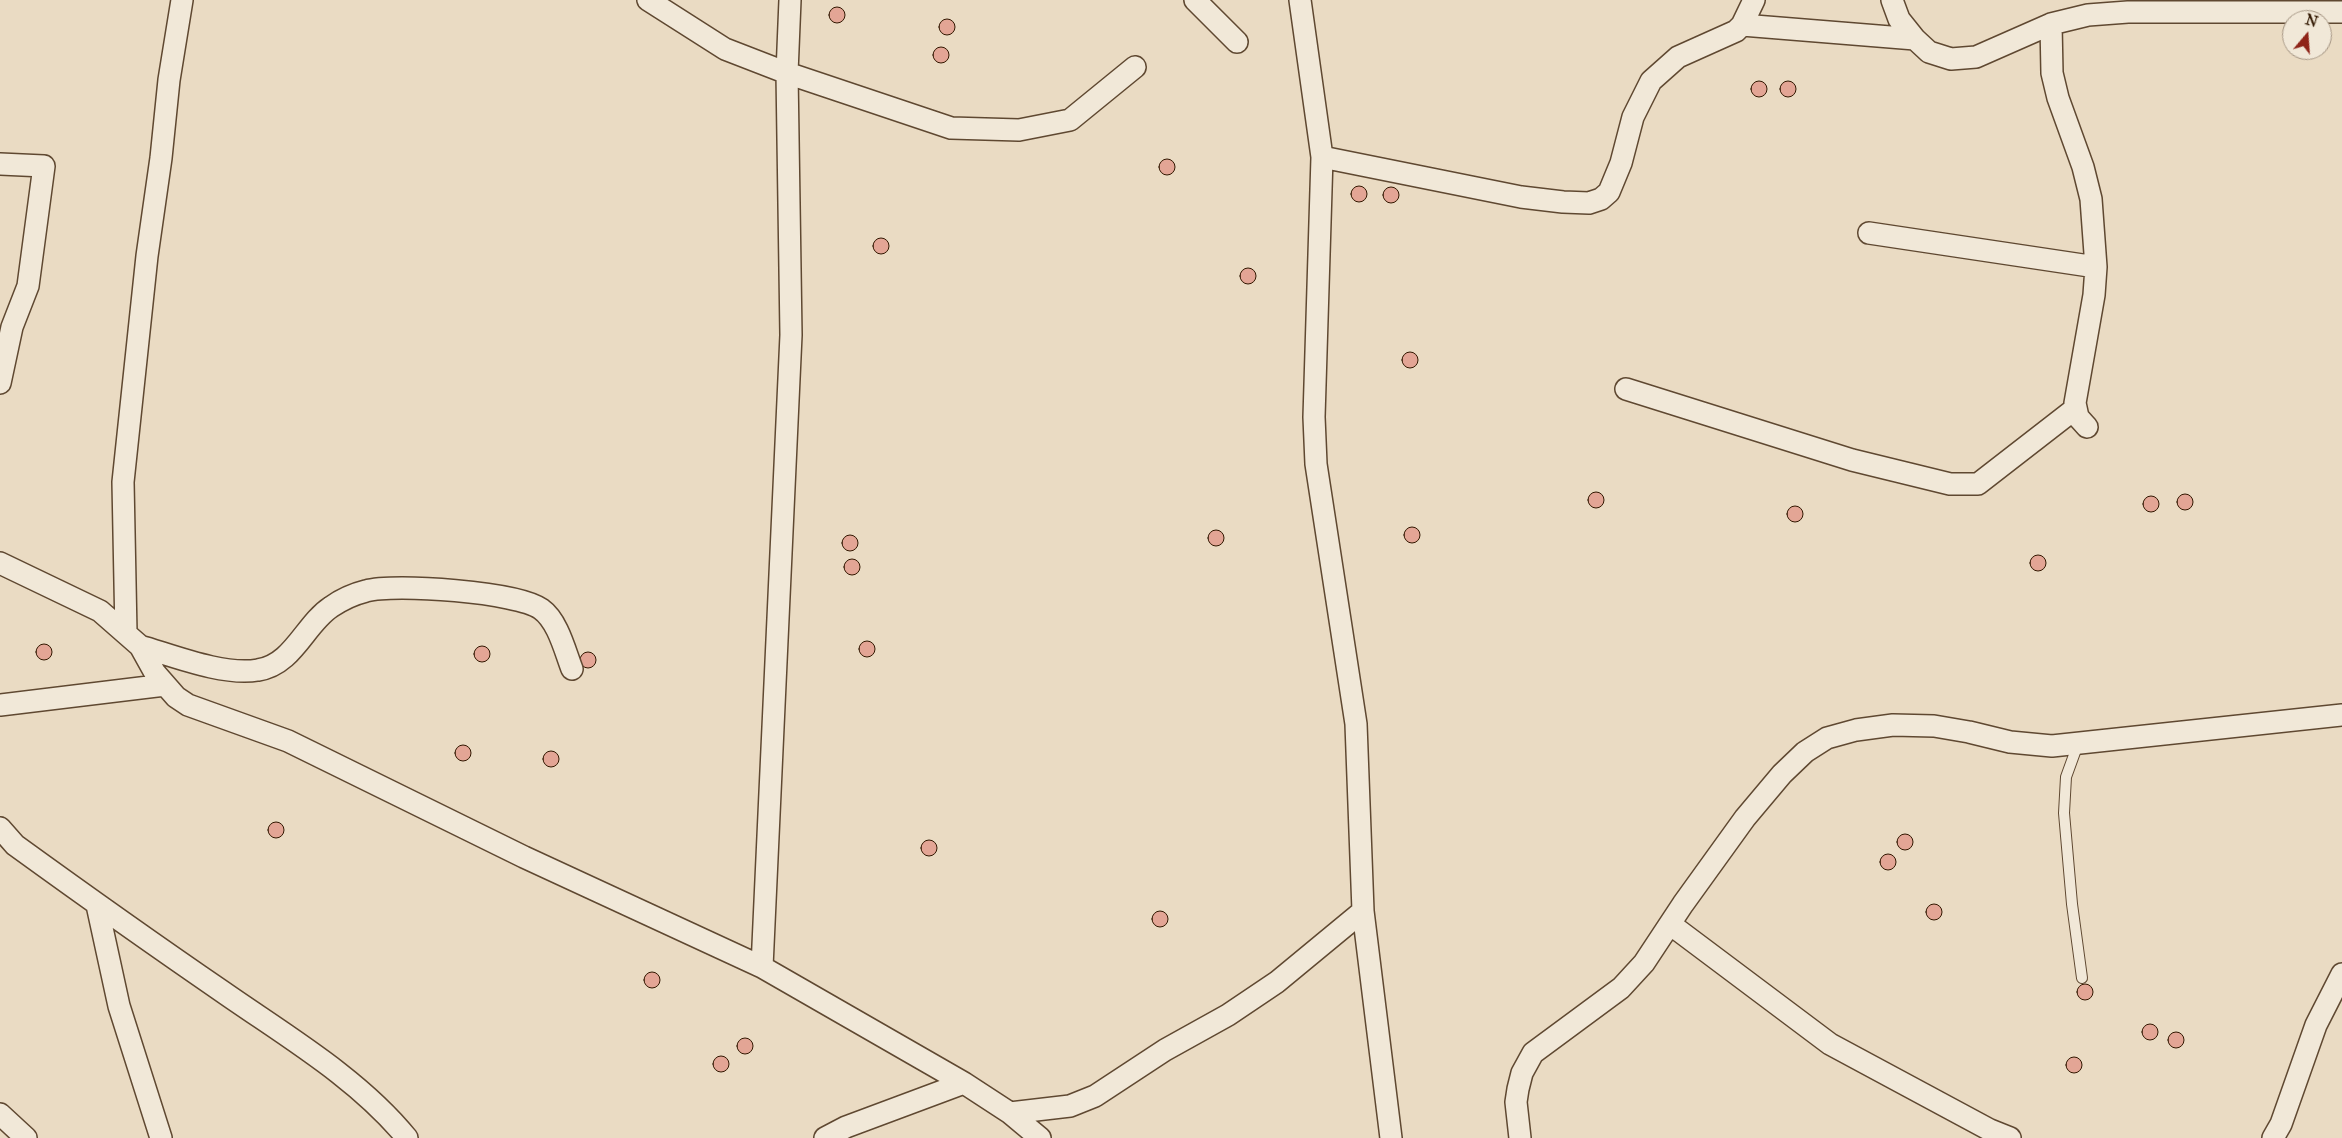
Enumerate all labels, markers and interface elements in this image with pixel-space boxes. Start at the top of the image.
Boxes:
north arrow [2282,10,2332,60]
text: N [2303,11,2320,31]

